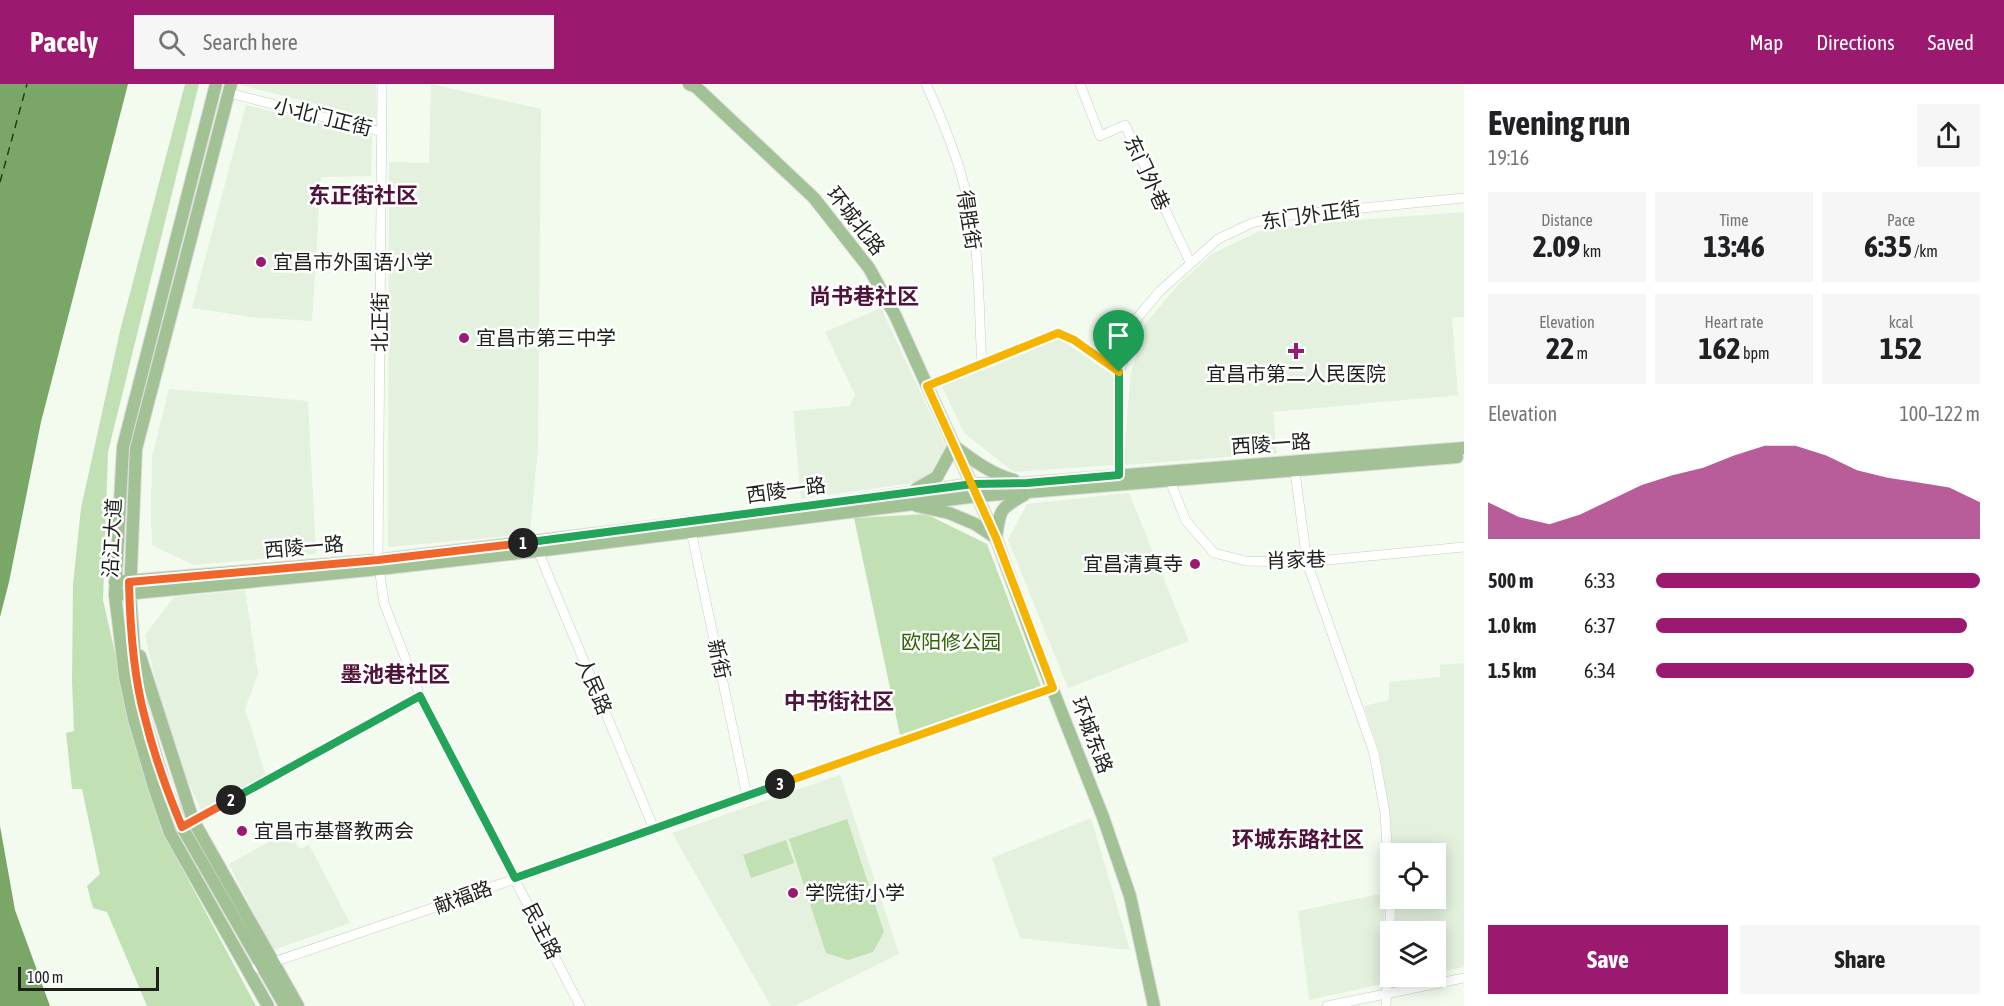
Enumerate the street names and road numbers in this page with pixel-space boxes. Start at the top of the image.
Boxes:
street label: 小北门正街 [272,93,374,140]
street label: 东门外巷 [1120,132,1175,214]
street label: 环城北路 [823,182,890,259]
street label: 得胜街 [953,188,986,251]
street label: 东门外正街 [1260,196,1362,233]
street label: 北正街 [368,292,391,352]
street label: 西陵一路 [1230,429,1312,458]
street label: 西陵一路 [745,473,827,506]
street label: 沿江大道 [98,497,125,579]
street label: 西陵一路 [263,532,345,561]
street label: 肖家巷 [1266,547,1326,572]
street label: 新街 [704,637,735,681]
street label: 人民路 [572,654,617,718]
street label: 环城东路 [1067,693,1118,776]
street label: 献福路 [431,875,495,918]
street label: 民主路 [519,899,566,963]

